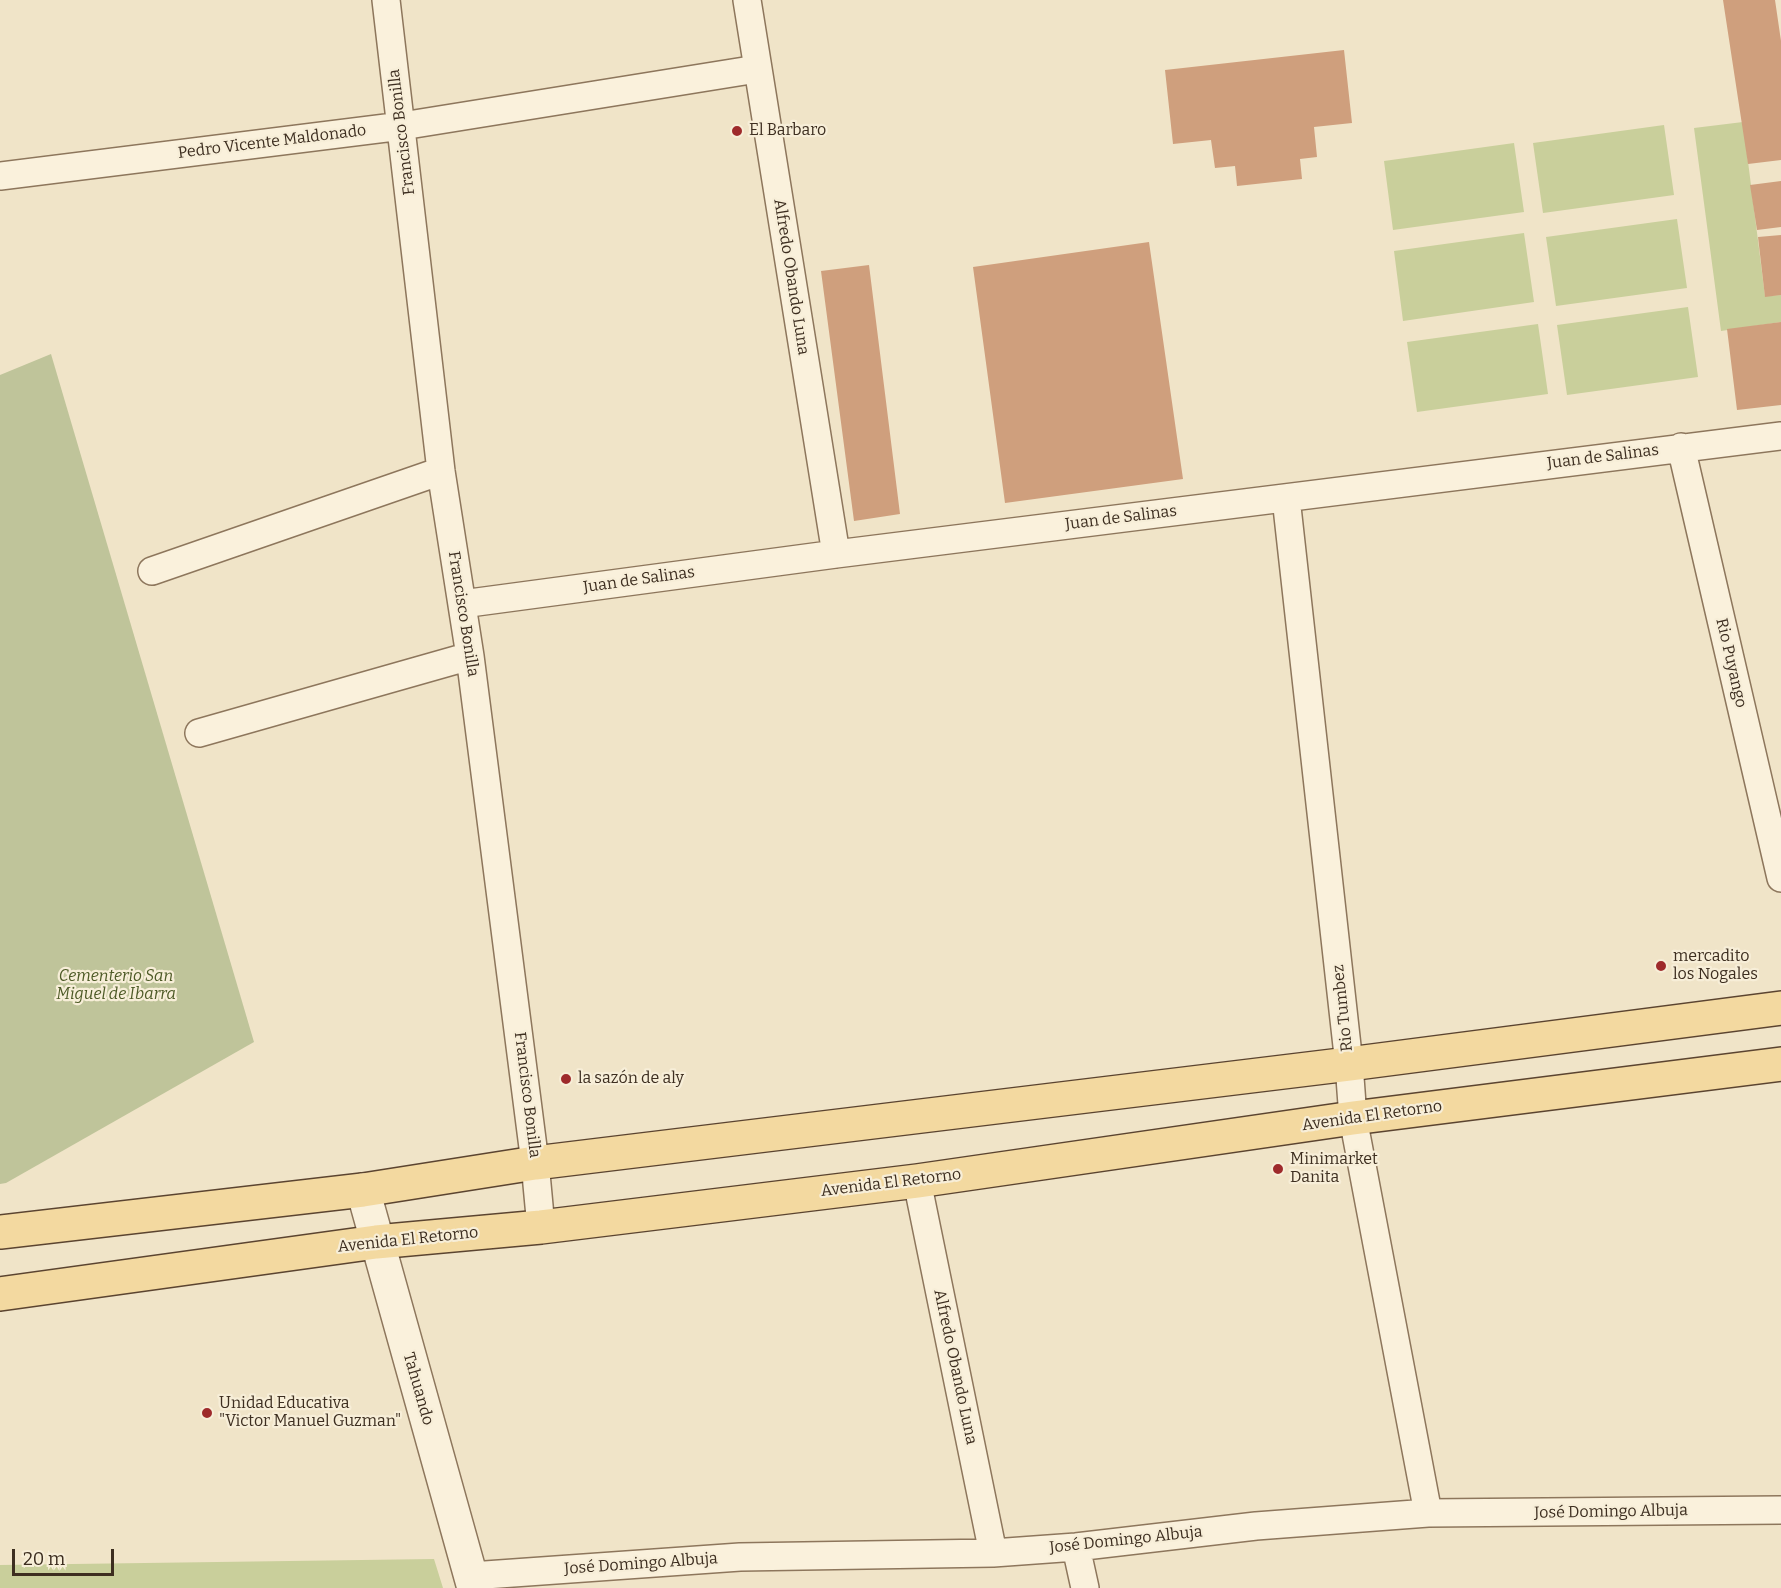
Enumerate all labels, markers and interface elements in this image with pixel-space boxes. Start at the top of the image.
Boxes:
street label: Francisco Bonilla [385,68,419,196]
street label: Pedro Vicente Maldonado [177,121,367,163]
place label: El Barbaro [749,121,826,141]
marker: El Barbaro [730,124,744,138]
street label: Alfredo Obando Luna [769,197,813,357]
street label: Juan de Salinas [1546,441,1660,473]
street label: Juan de Salinas [1064,502,1178,534]
street label: Francisco Bonilla [444,550,482,678]
street label: Juan de Salinas [582,563,696,597]
street label: Rio Puyango [1711,616,1751,710]
place label: mercadito los Nogales [1673,947,1758,985]
marker: mercadito los Nogales [1654,959,1668,973]
street label: Rio Tumbez [1329,964,1357,1052]
park label: Cementerio San Miguel de Ibarra [56,967,176,1005]
street label: Francisco Bonilla [510,1031,544,1159]
place label: la sazón de aly [578,1069,684,1089]
marker: la sazón de aly [559,1072,573,1086]
street label: Avenida El Retorno [1301,1097,1443,1135]
place label: Minimarket Danita [1290,1150,1378,1188]
marker: Minimarket Danita [1271,1162,1285,1176]
street label: Avenida El Retorno [820,1165,962,1201]
street label: Avenida El Retorno [337,1223,479,1257]
street label: Alfredo Obando Luna [929,1288,981,1446]
street label: Tahuando [398,1350,438,1428]
place label: Unidad Educativa "Victor Manuel Guzman" [219,1394,401,1432]
marker: Unidad Educativa "Victor Manuel Guzman" [200,1406,214,1420]
street label: José Domingo Albuja [1534,1501,1688,1523]
street label: José Domingo Albuja [1049,1522,1203,1558]
scale bar [15,1537,117,1575]
text: 20 m [23,1548,65,1570]
street label: José Domingo Albuja [564,1549,718,1579]

